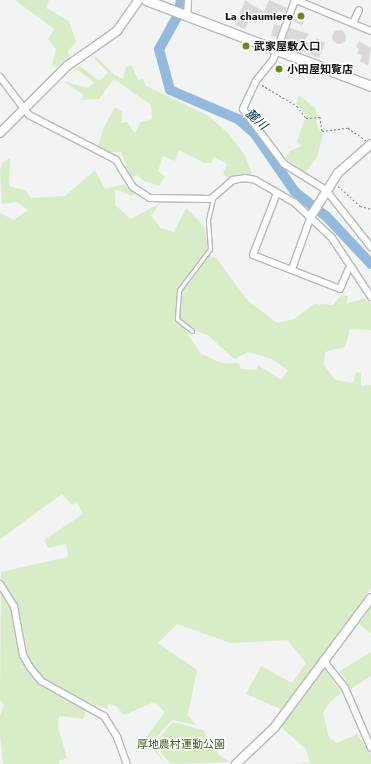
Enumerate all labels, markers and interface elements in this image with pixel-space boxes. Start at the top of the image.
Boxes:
place label: La chaumiere [225,9,293,23]
marker: La chaumiere [296,11,306,21]
place label: 武家屋敷入口 [254,39,320,53]
marker: 武家屋敷入口 [241,41,251,51]
place label: 小田屋知覧店 [287,62,353,76]
marker: 小田屋知覧店 [274,64,284,74]
water label: 麓川 [242,107,270,133]
park label: 厚地農村運動公園 [137,737,225,751]

